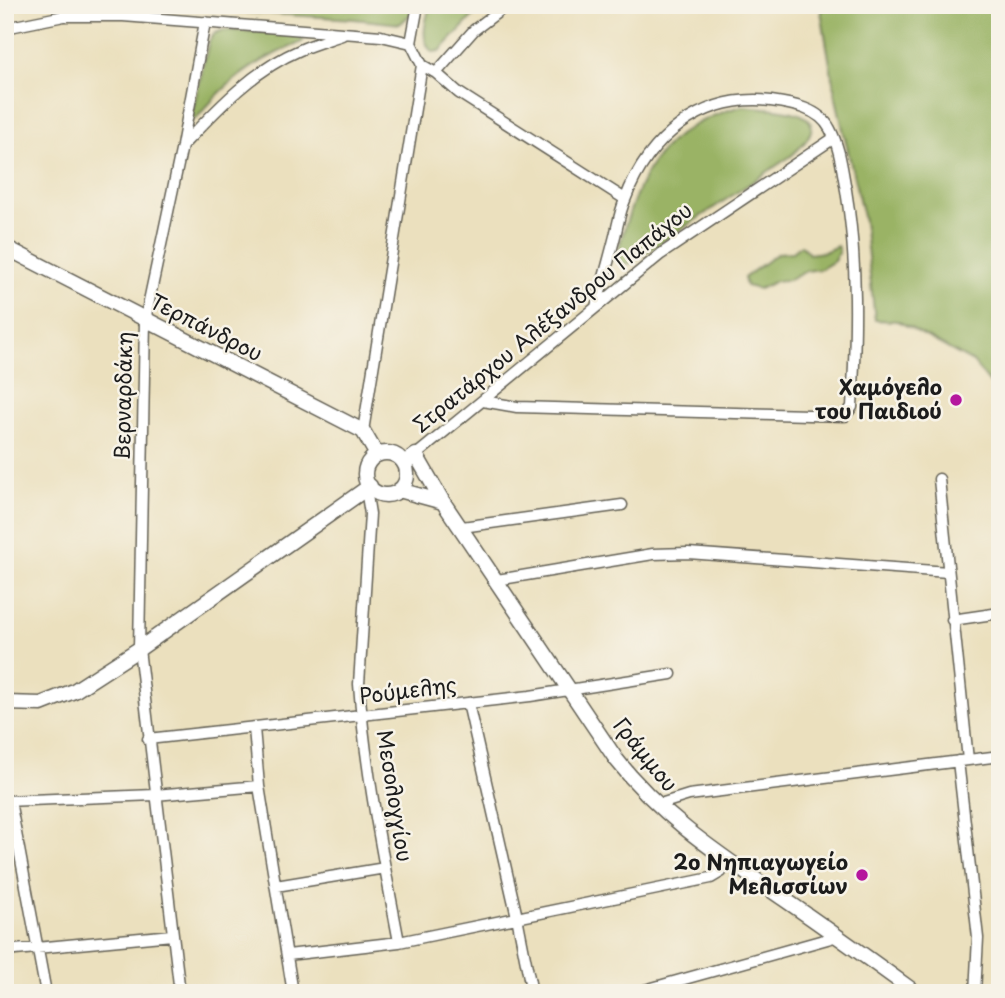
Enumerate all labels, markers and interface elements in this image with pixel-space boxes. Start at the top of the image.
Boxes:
street label: Στρατάρχου Αλέξανδρου Παπάγου [405,194,698,439]
street label: Τερπάνδρου [145,284,269,368]
street label: Βερναρδάκη [105,331,139,461]
place label: Χαμόγελο του Παιδιού [815,370,942,426]
marker: Χαμόγελο του Παιδιού [948,392,964,408]
street label: Ρούμελης [357,667,458,711]
street label: Γράμμου [607,710,686,798]
street label: Μεσολογγίου [370,727,422,864]
place label: 2ο Νηπιαγωγείο Μελισσίων [673,845,848,901]
marker: 2ο Νηπιαγωγείο Μελισσίων [854,867,870,883]

